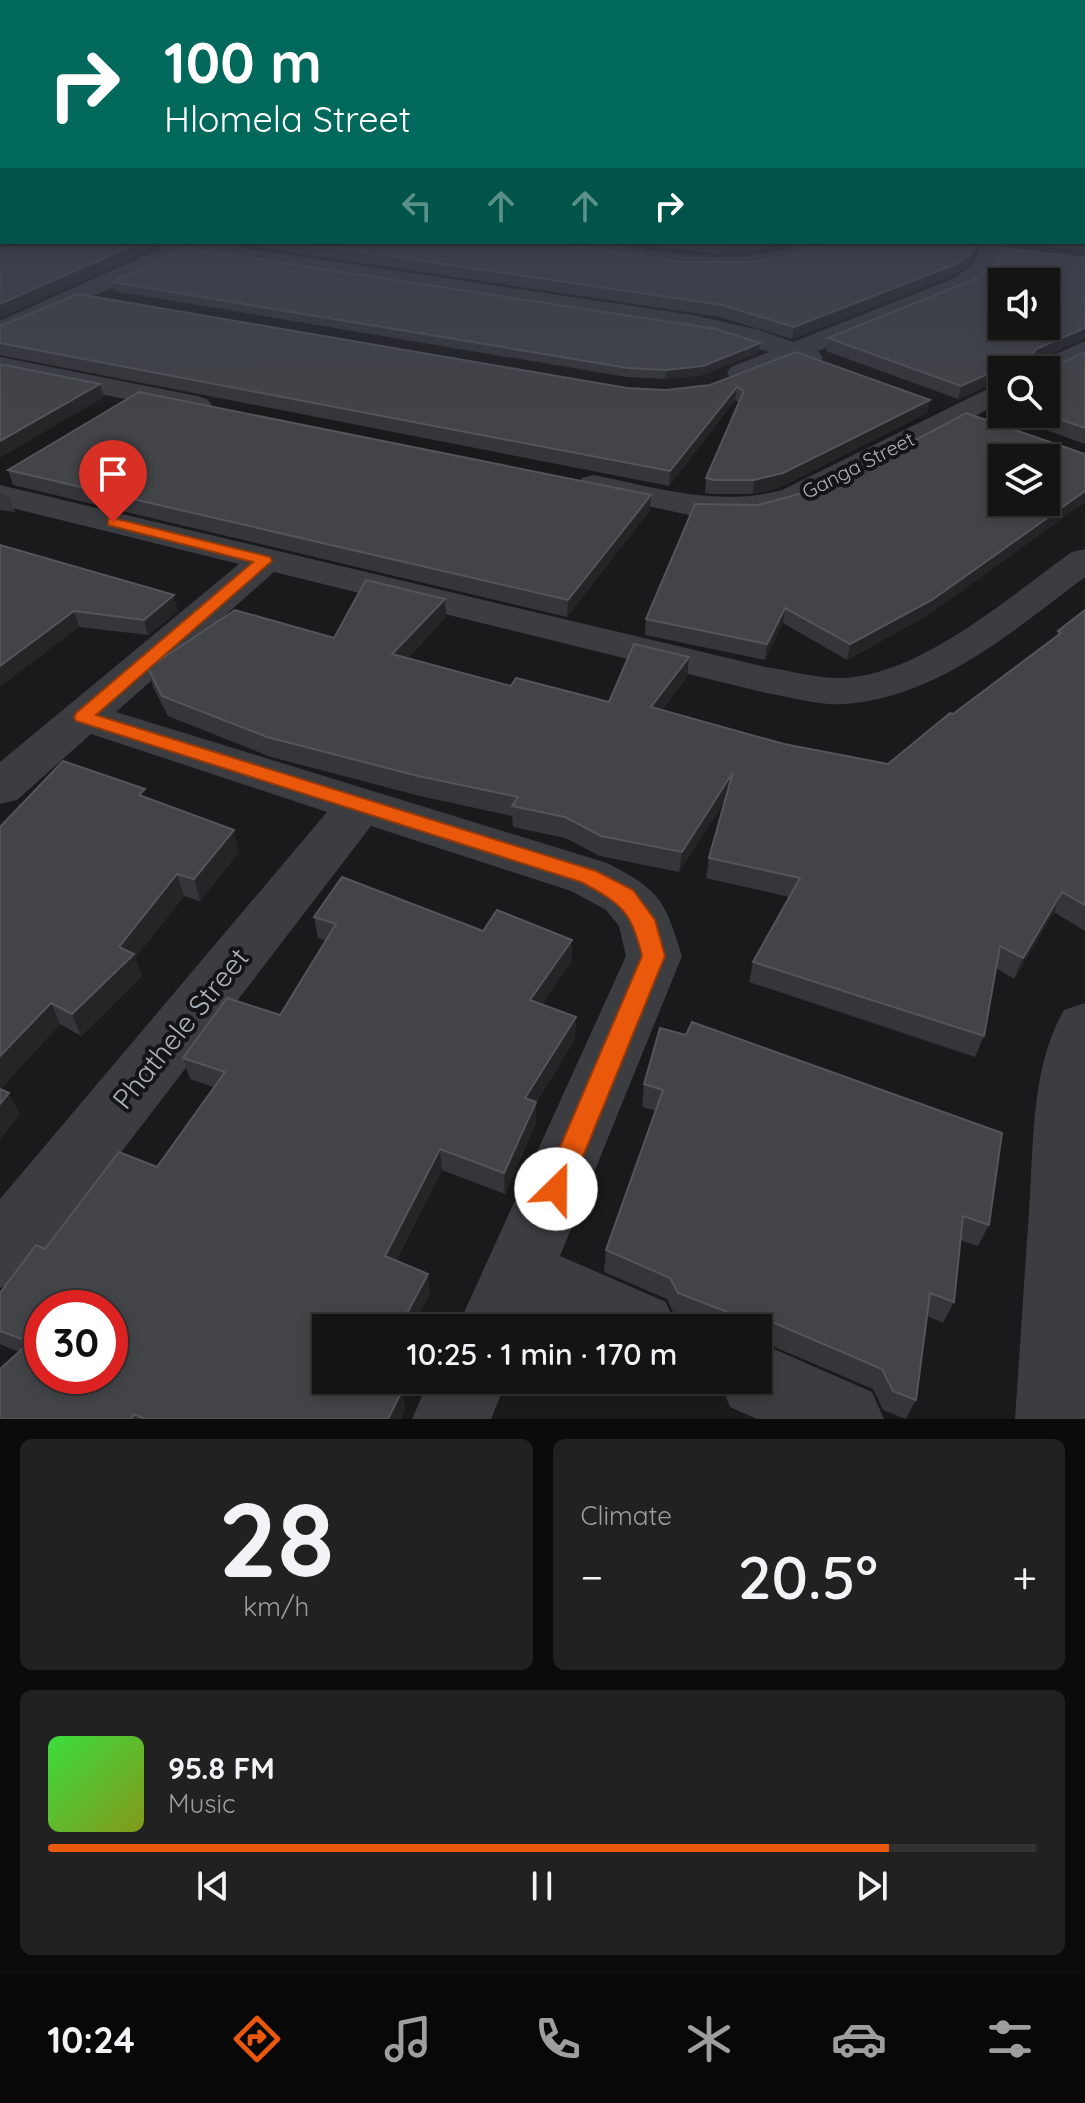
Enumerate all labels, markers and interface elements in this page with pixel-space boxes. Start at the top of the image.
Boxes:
text: 100 m [164,27,322,97]
icon: right [32,32,136,136]
text: Hlomela Street [164,96,411,141]
icon: left [395,184,439,228]
icon: ahead [479,184,523,228]
icon: ahead [563,184,607,228]
icon: right [647,184,691,228]
map controls [988,268,1060,516]
button: sound [988,268,1060,340]
button: search [988,356,1060,428]
street label: Ganga Street [798,426,918,504]
pin [79,440,147,522]
button: layers [988,444,1060,516]
icon: arrive [91,452,135,496]
street label: Phathele Street [104,940,256,1116]
position arrow [514,1147,598,1231]
speed limit sign: 30 [24,1290,128,1394]
text: 10:25 · 1 min · 170 m [407,1335,677,1373]
text: 28 [218,1473,334,1603]
text: Climate [581,1499,672,1532]
text: 20.5° [738,1539,878,1614]
text: − [581,1549,603,1604]
text: + [1012,1549,1037,1604]
text: km/h [243,1590,309,1623]
text: 95.8 FM [168,1749,275,1787]
text: Music [168,1787,236,1820]
icon: previous [191,1864,235,1908]
icon: pause [520,1864,564,1908]
icon: next [850,1864,894,1908]
icon: directions [229,2011,285,2067]
icon: music [380,2011,436,2067]
icon: phone [530,2011,586,2067]
icon: climate [681,2011,737,2067]
icon: car [831,2011,887,2067]
icon: filters [982,2011,1038,2067]
text: 10:24 [47,2017,135,2062]

